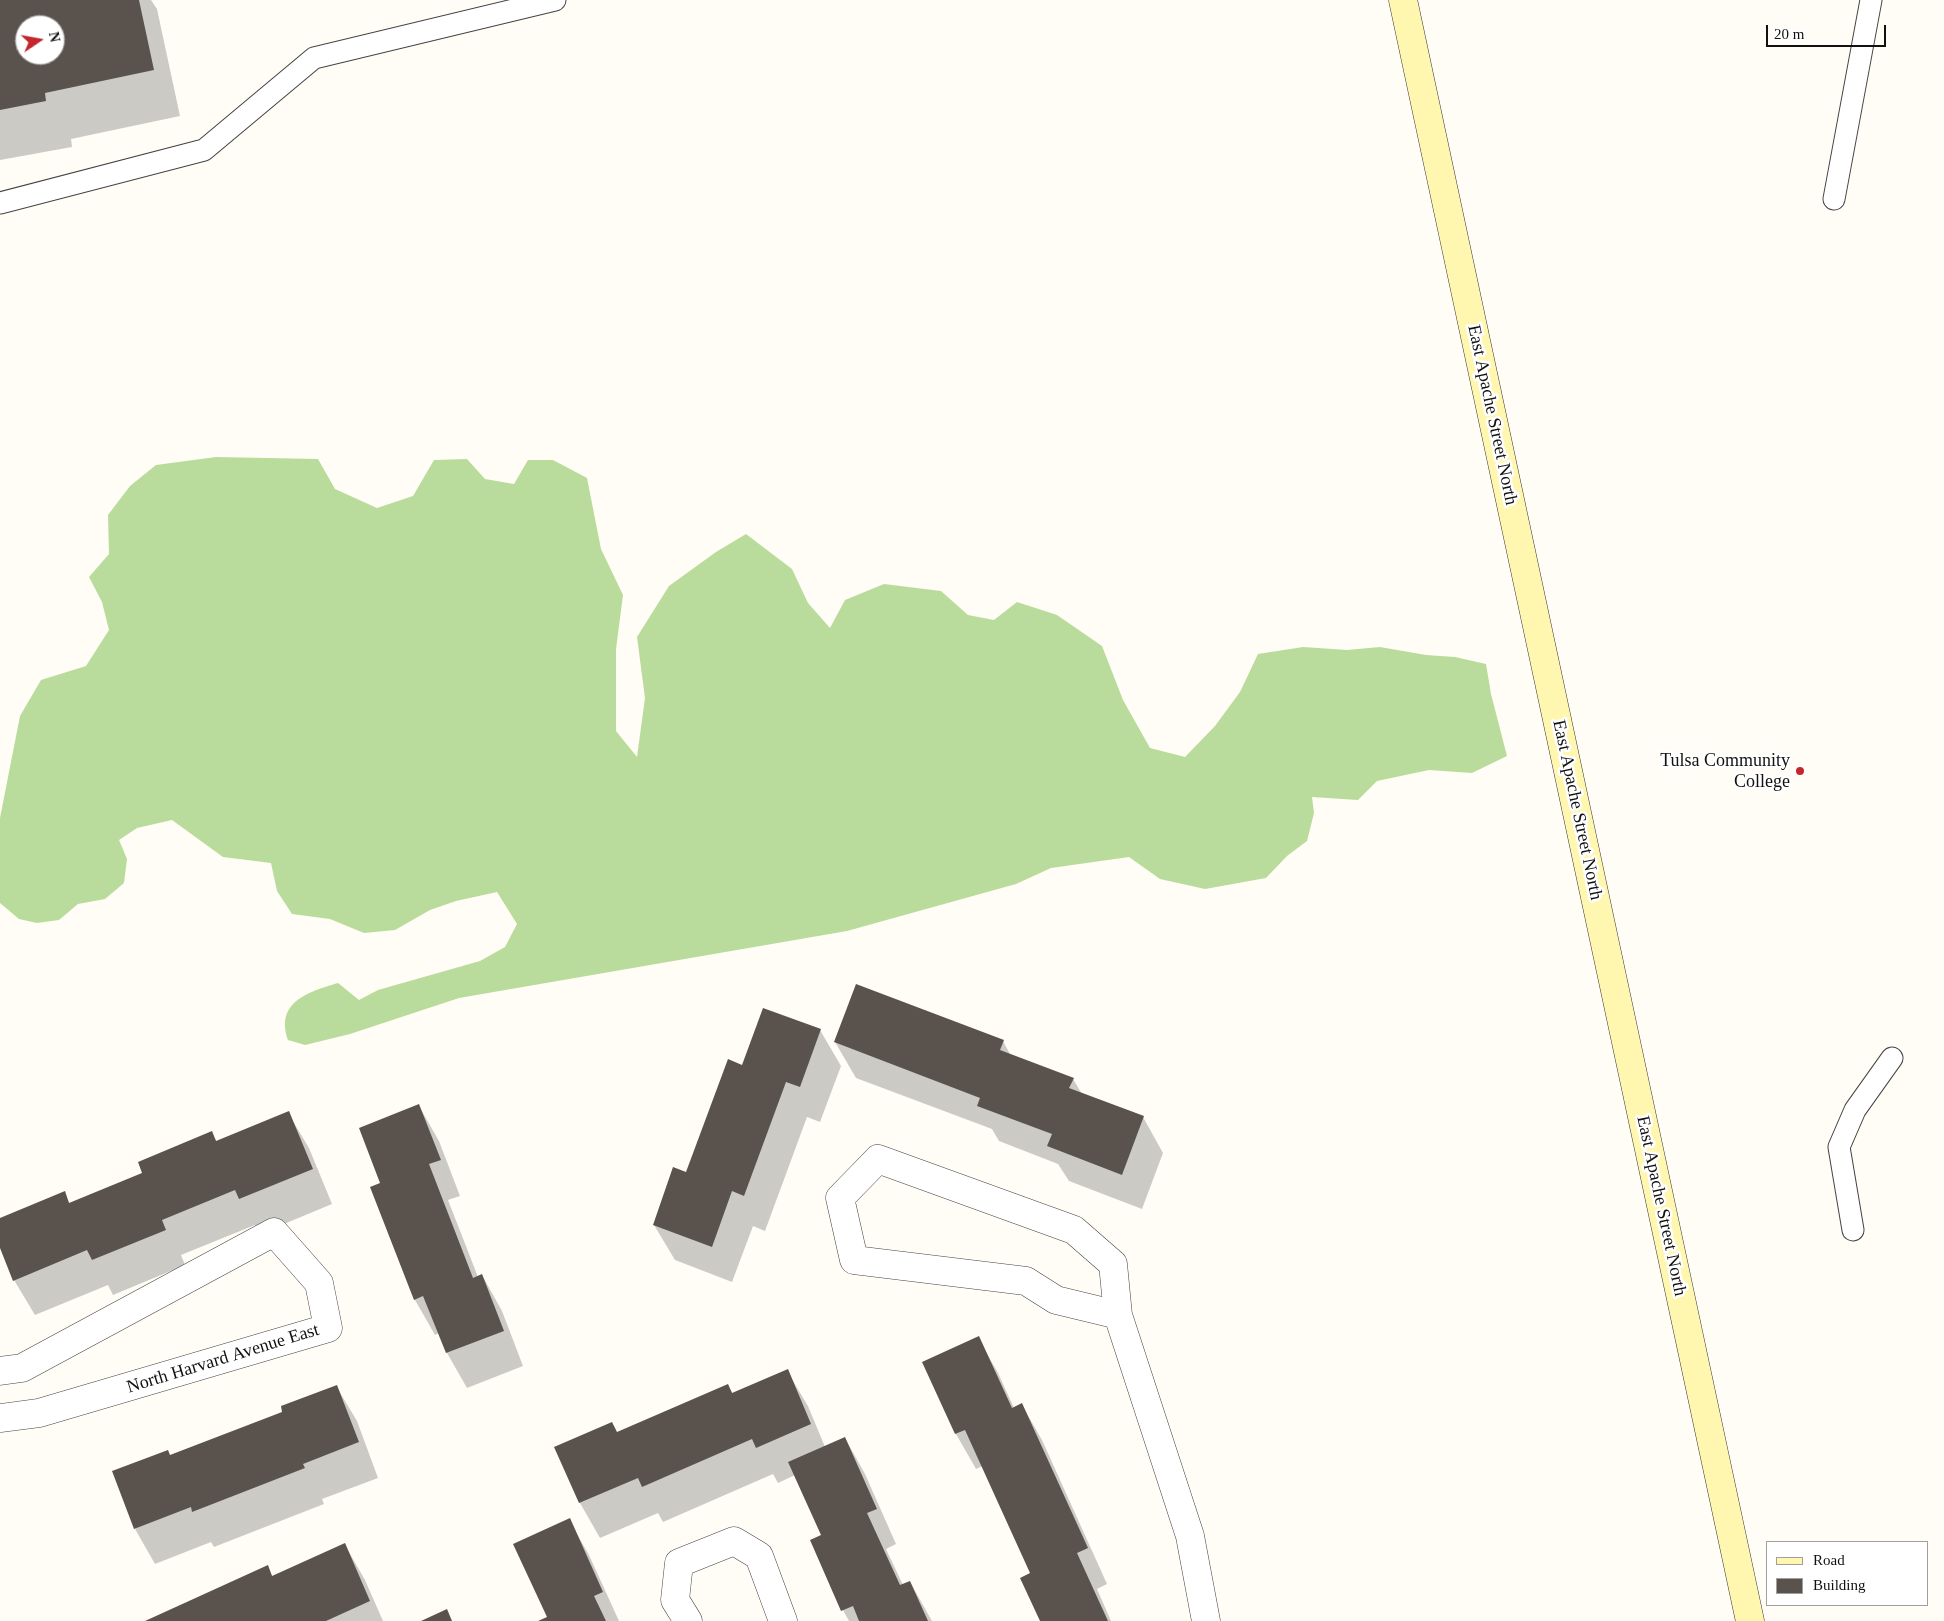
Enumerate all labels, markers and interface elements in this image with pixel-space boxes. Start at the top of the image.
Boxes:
north arrow [15,15,65,65]
scale bar [1769,15,1889,47]
text: 20 m [1774,26,1804,42]
text: N [46,30,63,43]
street label: East Apache Street North [1462,323,1522,507]
street label: East Apache Street North [1547,718,1607,902]
place label: Tulsa Community College [1660,750,1790,792]
marker: Tulsa Community College [1794,765,1806,777]
street label: East Apache Street North [1631,1114,1691,1298]
street label: North Harvard Avenue East [124,1319,322,1399]
legend [1766,1541,1929,1606]
text: Road [1813,1552,1845,1568]
text: Building [1813,1577,1866,1593]

